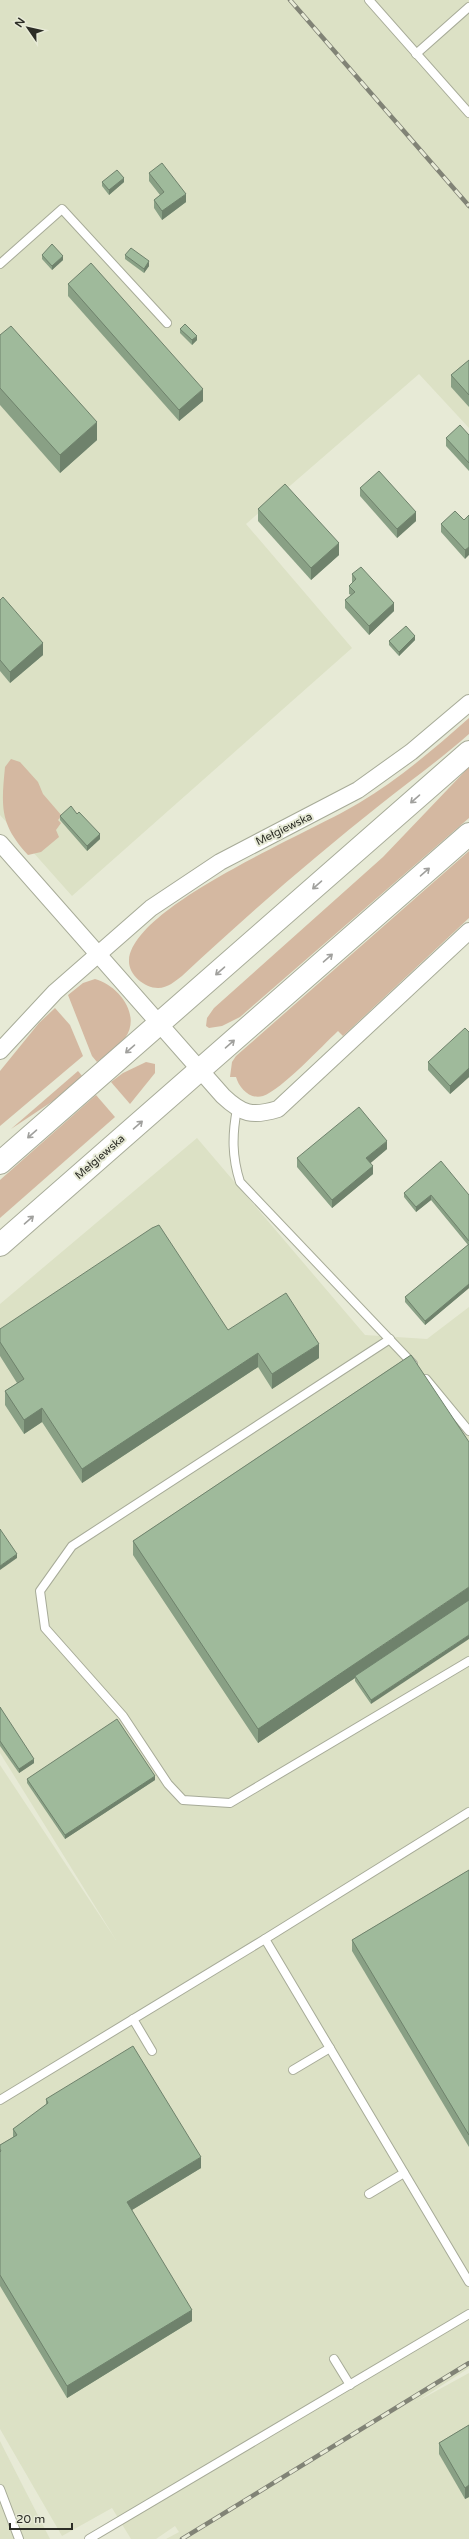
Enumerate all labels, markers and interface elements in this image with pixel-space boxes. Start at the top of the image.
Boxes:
north arrow [8,8,48,48]
text: N [12,15,28,30]
one-way arrow [410,794,420,804]
street label: Mełgiewska [254,810,314,848]
one-way arrow [420,868,431,877]
one-way arrow [313,880,323,889]
one-way arrow [322,954,332,963]
one-way arrow [215,966,225,976]
one-way arrow [225,1039,235,1049]
one-way arrow [125,1045,136,1054]
one-way arrow [132,1120,143,1129]
one-way arrow [27,1130,38,1139]
street label: Mełgiewska [73,1132,127,1182]
one-way arrow [24,1215,35,1224]
scale bar [10,2505,72,2531]
text: 20 m [16,2512,45,2526]

